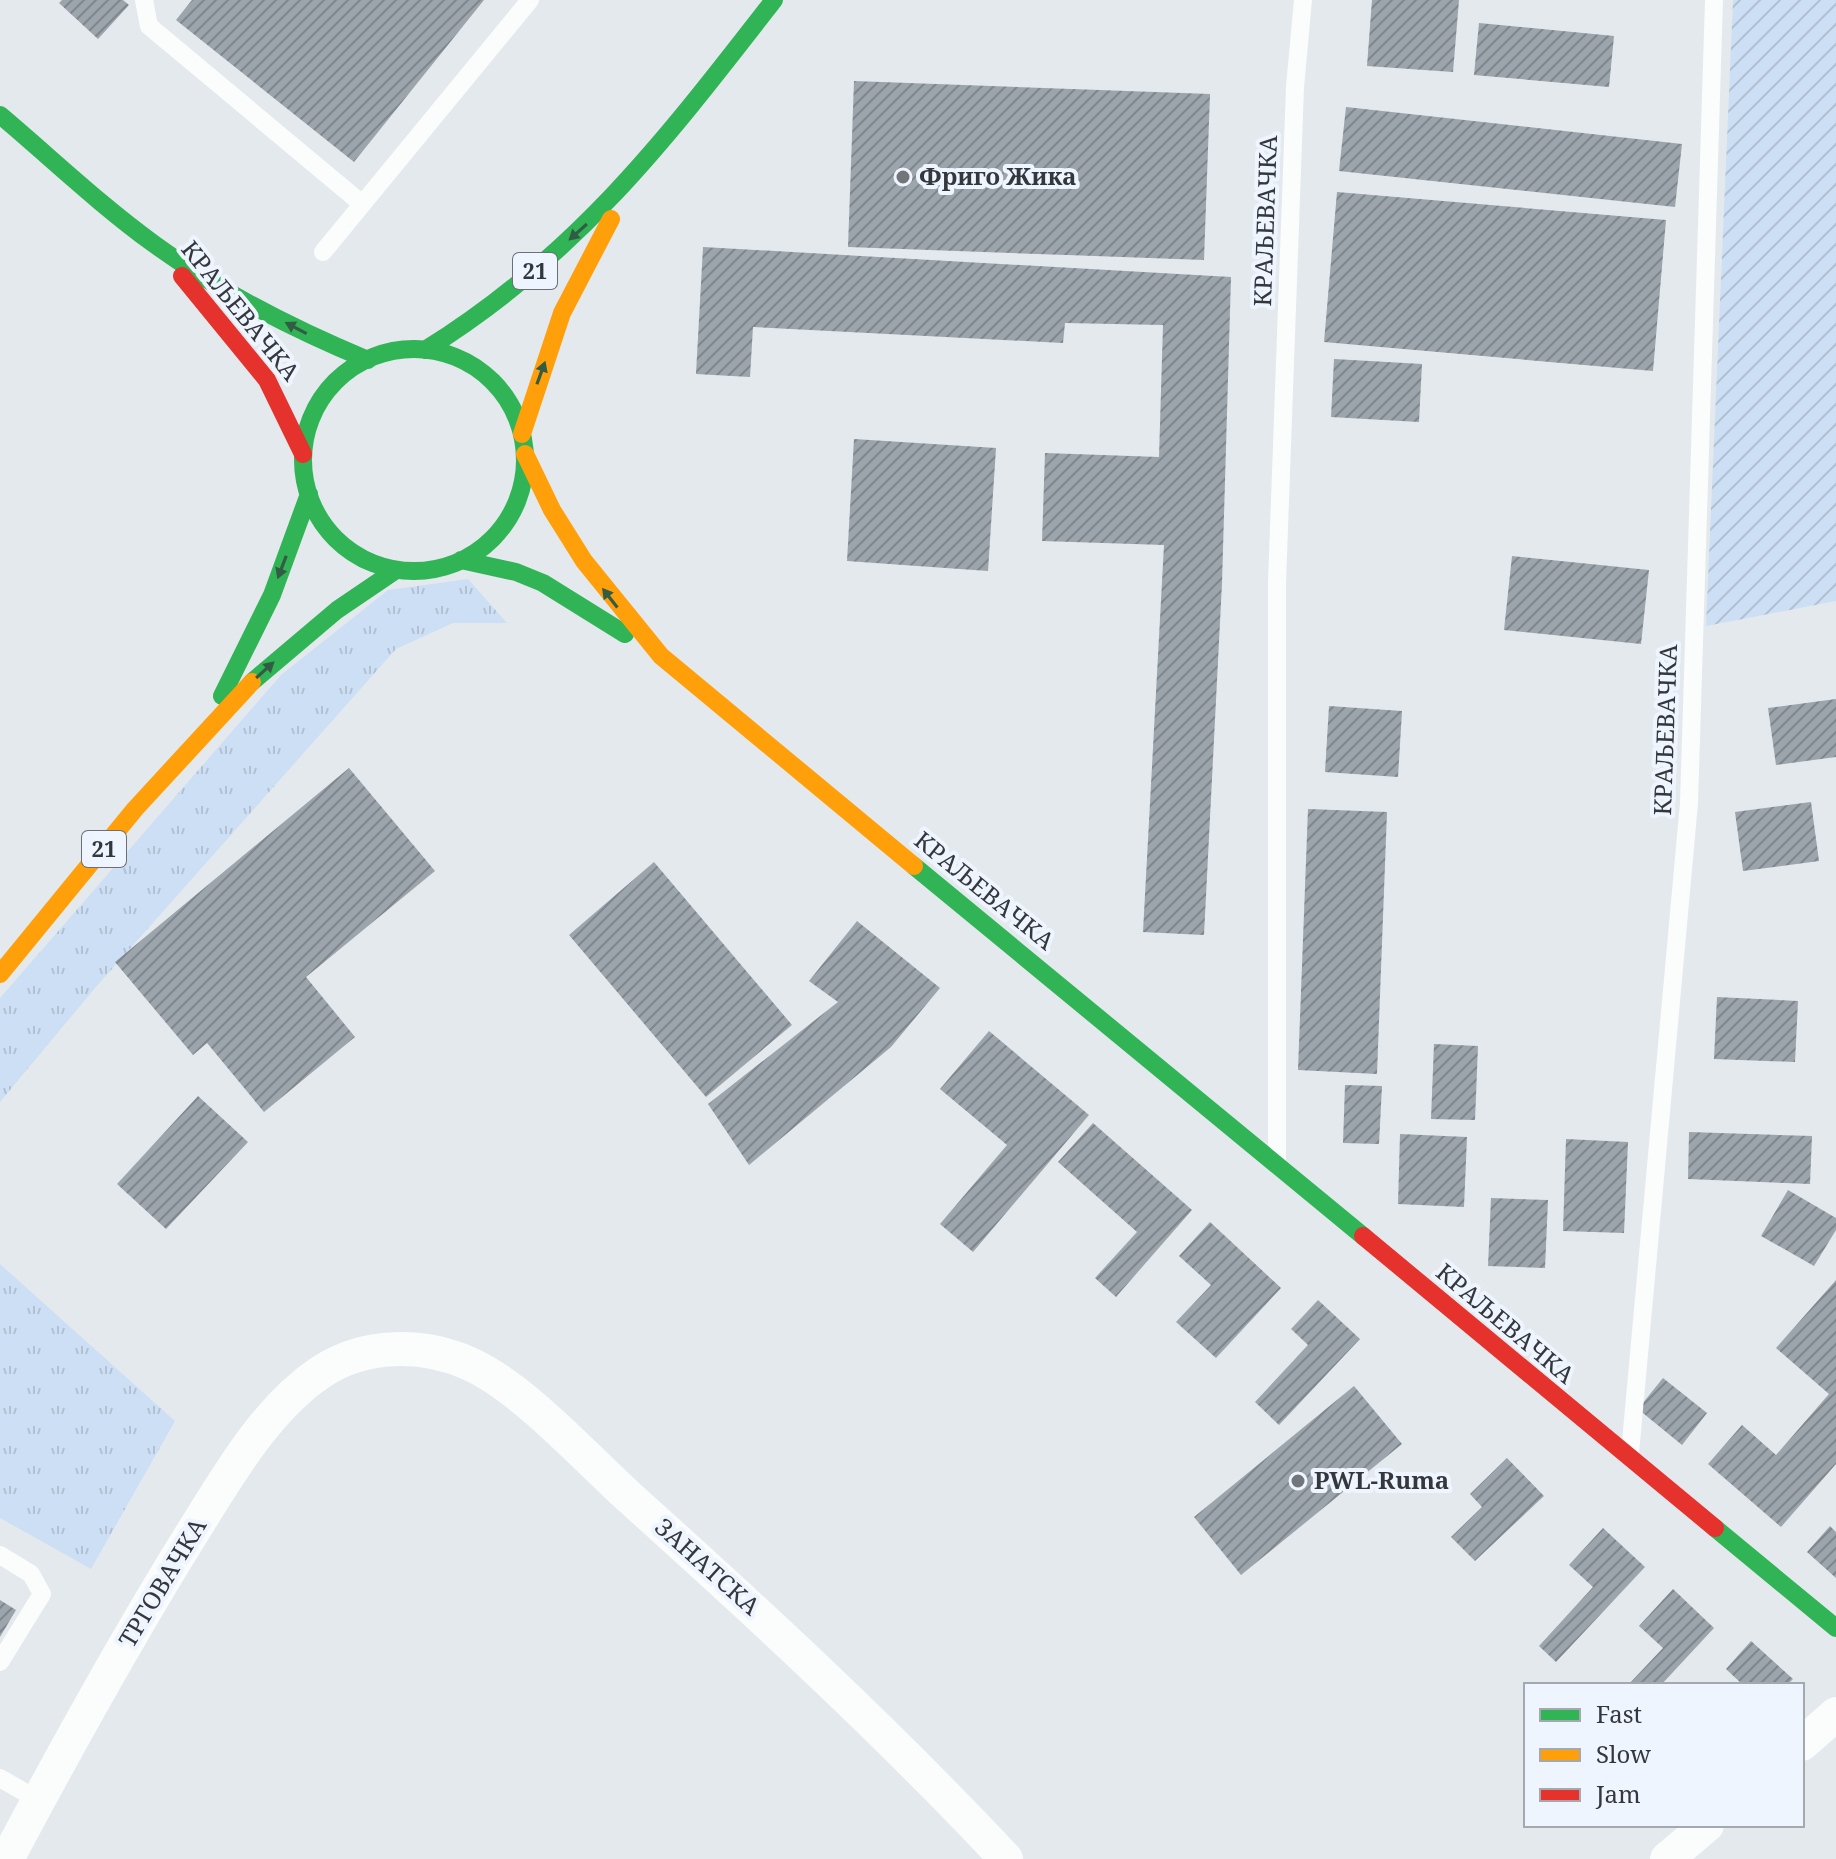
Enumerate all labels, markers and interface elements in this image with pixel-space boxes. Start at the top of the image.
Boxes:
street label: КРАЉЕВАЧКА [1245,135,1284,307]
place label: Фриго Жика [919,159,1077,192]
marker: Фриго Жика [894,168,912,186]
one-way arrow [568,223,587,241]
street label: КРАЉЕВАЧКА [174,233,308,387]
road number: 21 [513,253,557,289]
one-way arrow [285,322,308,335]
one-way arrow [535,361,547,385]
one-way arrow [276,556,289,580]
one-way arrow [602,588,618,608]
street label: КРАЉЕВАЧКА [1645,644,1684,816]
one-way arrow [255,662,275,679]
street label: КРАЉЕВАЧКА [908,823,1062,957]
road number: 21 [82,831,126,867]
street label: КРАЉЕВАЧКА [1430,1255,1582,1391]
place label: PWL-Ruma [1314,1463,1449,1496]
marker: PWL-Ruma [1289,1472,1307,1490]
street label: ЗАНАТСКА [648,1510,768,1622]
street label: ТРГОВАЧКА [110,1511,213,1653]
legend [1524,1683,1804,1827]
text: Fast [1596,1697,1642,1730]
text: Slow [1596,1737,1651,1770]
text: Jam [1595,1777,1641,1810]

